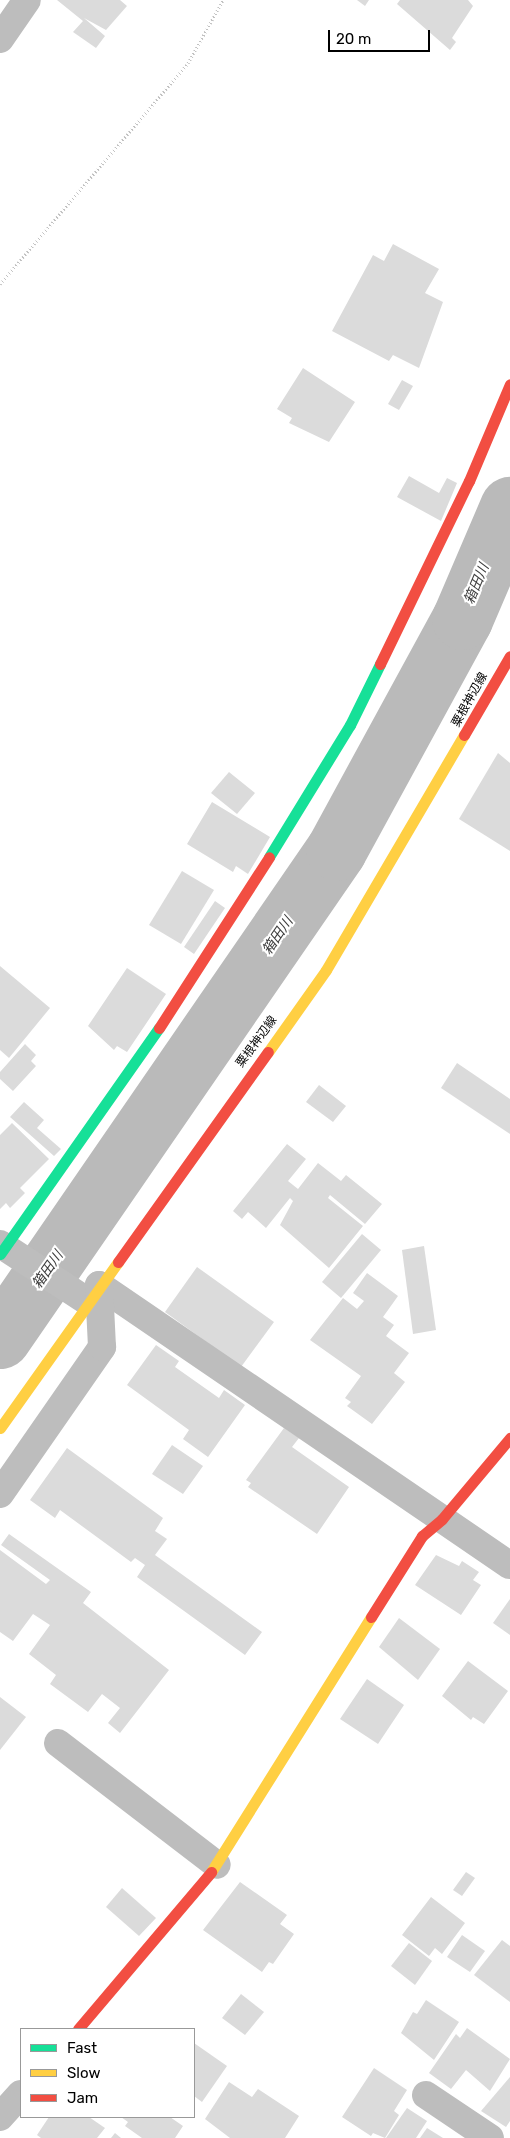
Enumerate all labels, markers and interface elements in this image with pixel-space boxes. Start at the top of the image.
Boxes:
scale bar [330,20,432,52]
text: 20 m [336,30,371,48]
water label: 箱田川 [461,561,493,607]
street label: 粟根神辺線 [449,670,491,730]
water label: 箱田川 [259,914,297,958]
street label: 粟根神辺線 [234,1013,280,1071]
water label: 箱田川 [29,1248,67,1292]
legend [20,2028,195,2118]
text: Fast [67,2039,97,2057]
text: Slow [67,2064,100,2082]
text: Jam [67,2089,98,2107]

